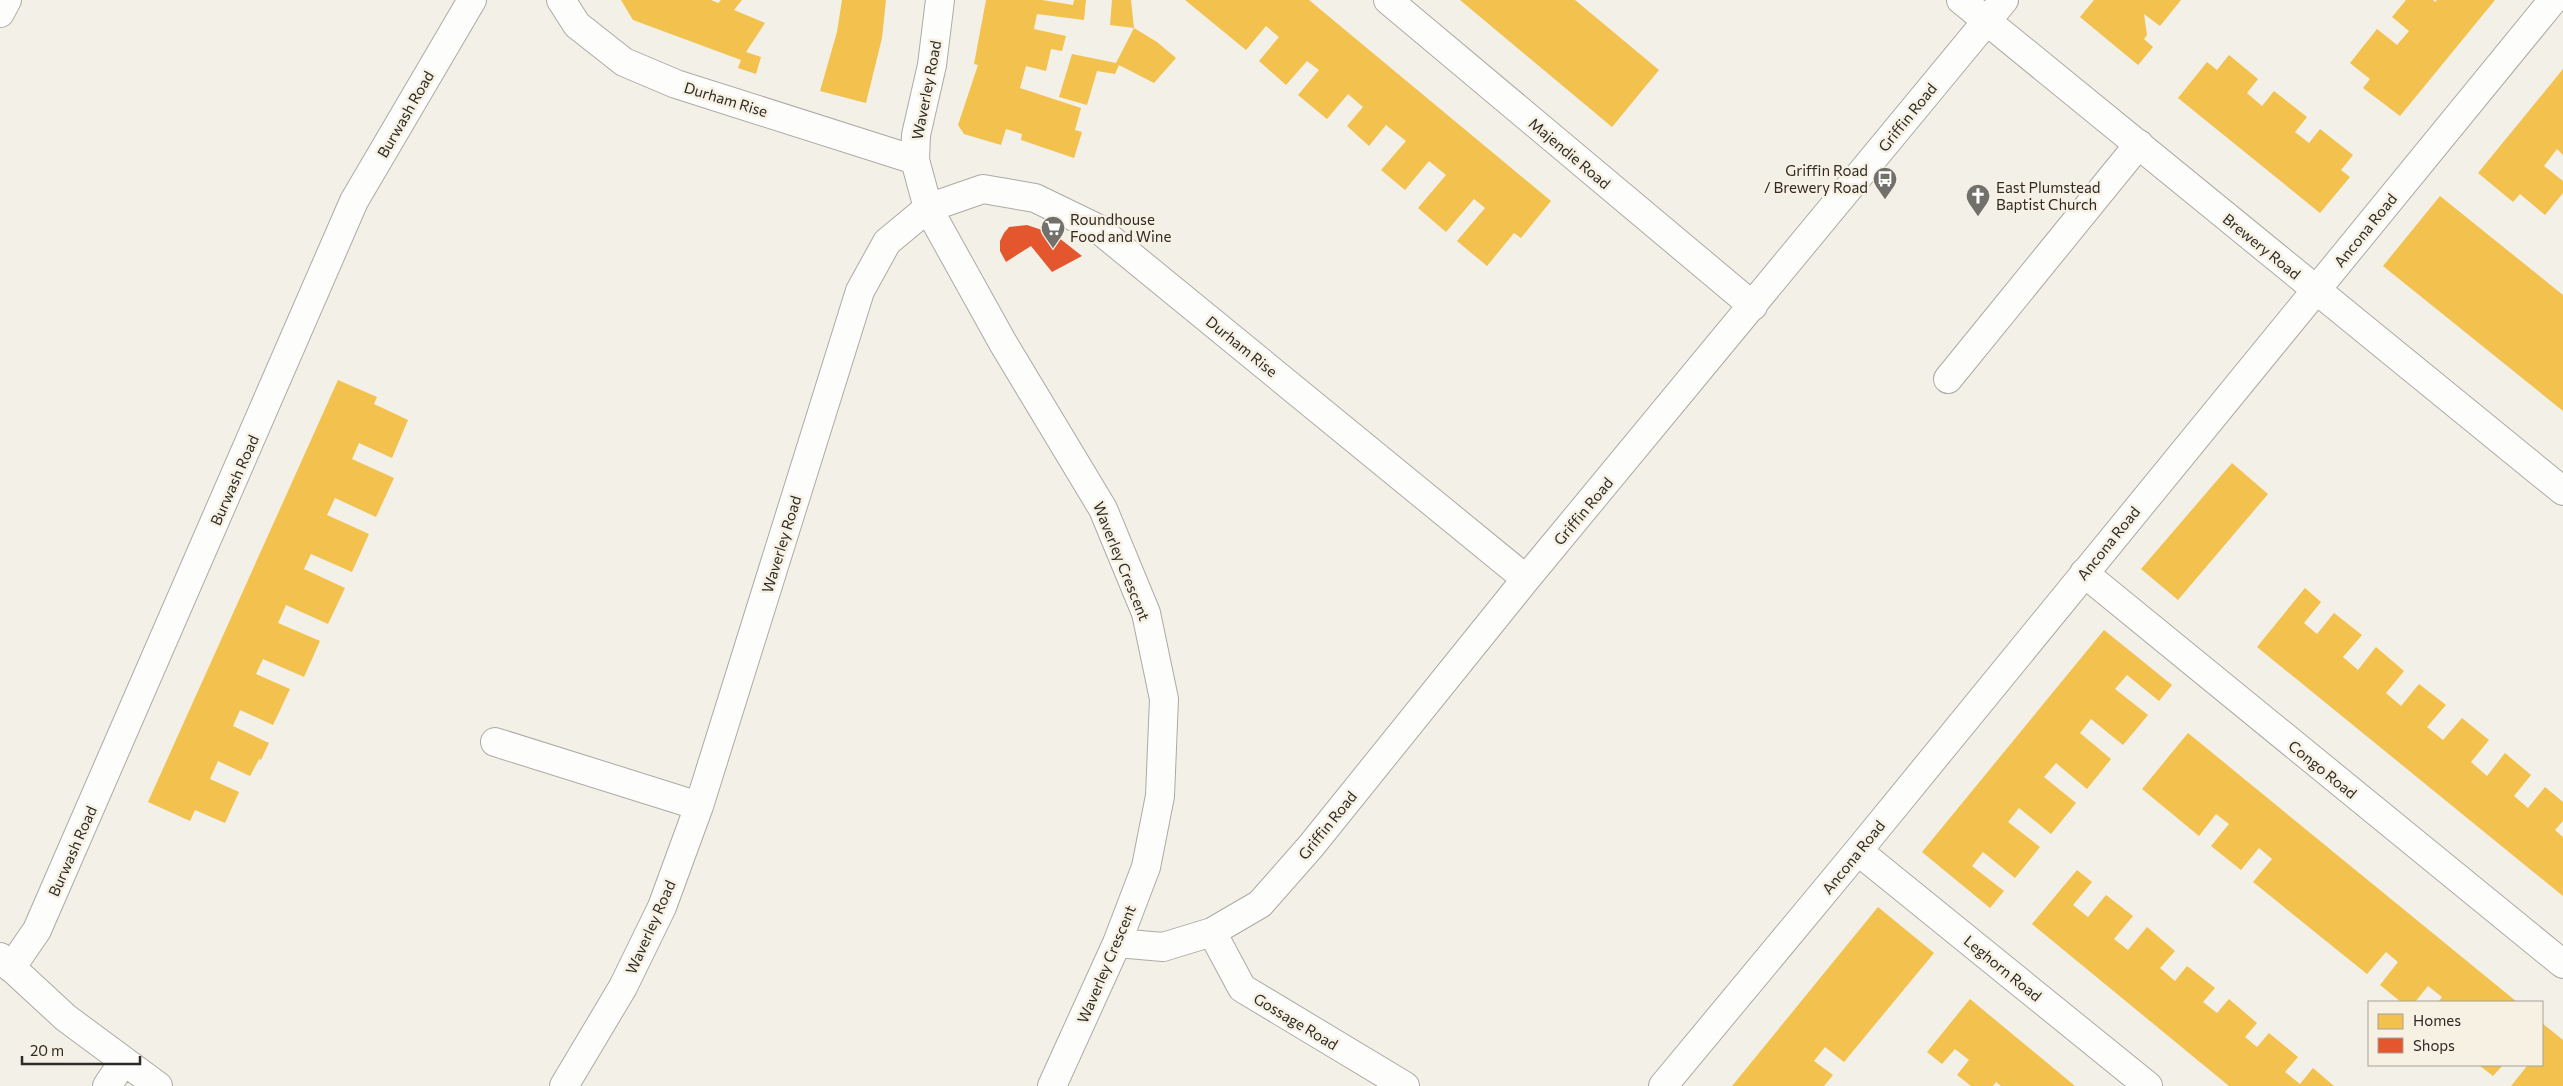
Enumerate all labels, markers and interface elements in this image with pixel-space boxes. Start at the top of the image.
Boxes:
street label: Waverley Road [908,39,944,141]
street label: Burwash Road [373,67,437,161]
street label: Durham Rise [682,78,770,120]
street label: Griffin Road [1874,79,1940,155]
street label: Majendie Road [1526,114,1614,192]
place label: Griffin Road / Brewery Road [1764,161,1868,196]
bus stop icon: Griffin Road / Brewery Road [1872,166,1898,200]
place label: East Plumstead Baptist Church [1996,178,2101,213]
church icon: East Plumstead Baptist Church [1965,183,1991,217]
street label: Ancona Road [2330,189,2400,271]
street label: Brewery Road [2220,209,2304,283]
place label: Roundhouse Food and Wine [1070,210,1171,245]
supermarket icon: Roundhouse Food and Wine [1040,215,1066,249]
street label: Durham Rise [1203,312,1281,380]
street label: Burwash Road [206,432,262,528]
street label: Griffin Road [1550,474,1616,548]
street label: Waverley Road [758,493,804,595]
street label: Waverley Crescent [1090,499,1154,623]
street label: Ancona Road [2073,502,2143,584]
street label: Congo Road [2285,736,2361,802]
street label: Griffin Road [1294,787,1360,863]
street label: Burwash Road [44,803,100,899]
street label: Ancona Road [1818,816,1888,898]
street label: Waverley Road [621,877,679,977]
street label: Waverley Crescent [1073,902,1139,1026]
street label: Leghorn Road [1961,931,2045,1005]
street label: Gossage Road [1251,989,1341,1053]
legend [2368,1001,2543,1066]
text: Homes [2413,1011,2461,1029]
scale bar [22,1034,140,1066]
text: Shops [2413,1036,2455,1054]
text: 20 m [30,1041,64,1059]

